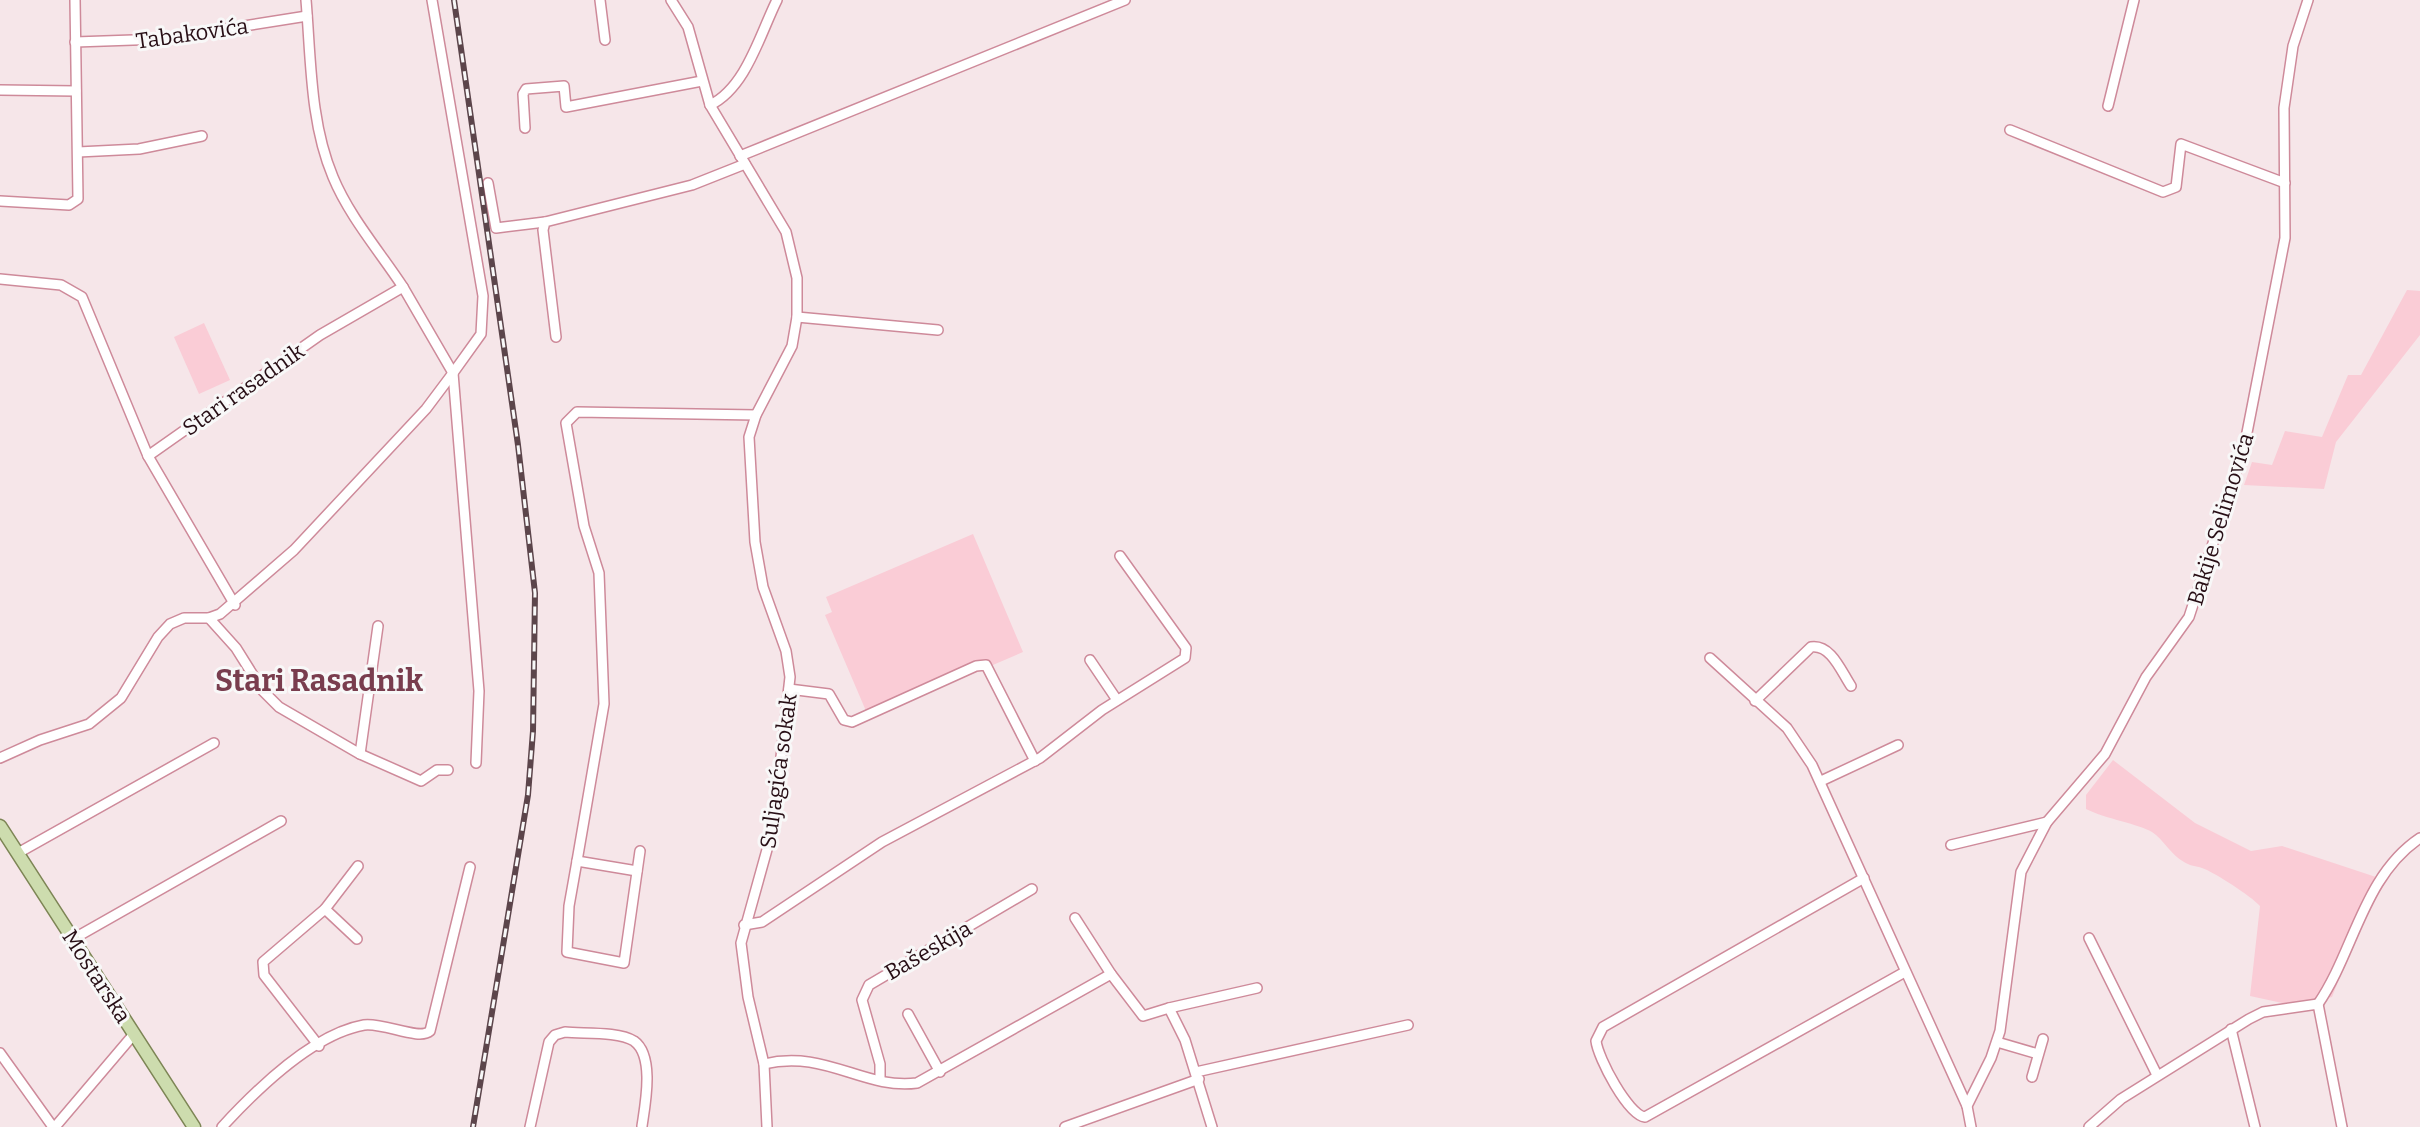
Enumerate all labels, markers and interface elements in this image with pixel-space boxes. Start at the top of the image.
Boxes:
street label: Tabakovića [134,12,250,55]
street label: Stari rasadnik [177,337,310,441]
street label: Bakije Selimovića [2181,430,2260,609]
district label: Stari Rasadnik [215,663,423,699]
street label: Suljagića sokak [754,691,803,850]
street label: Bašeskija [880,915,976,986]
street label: Mostarska [56,924,137,1028]

